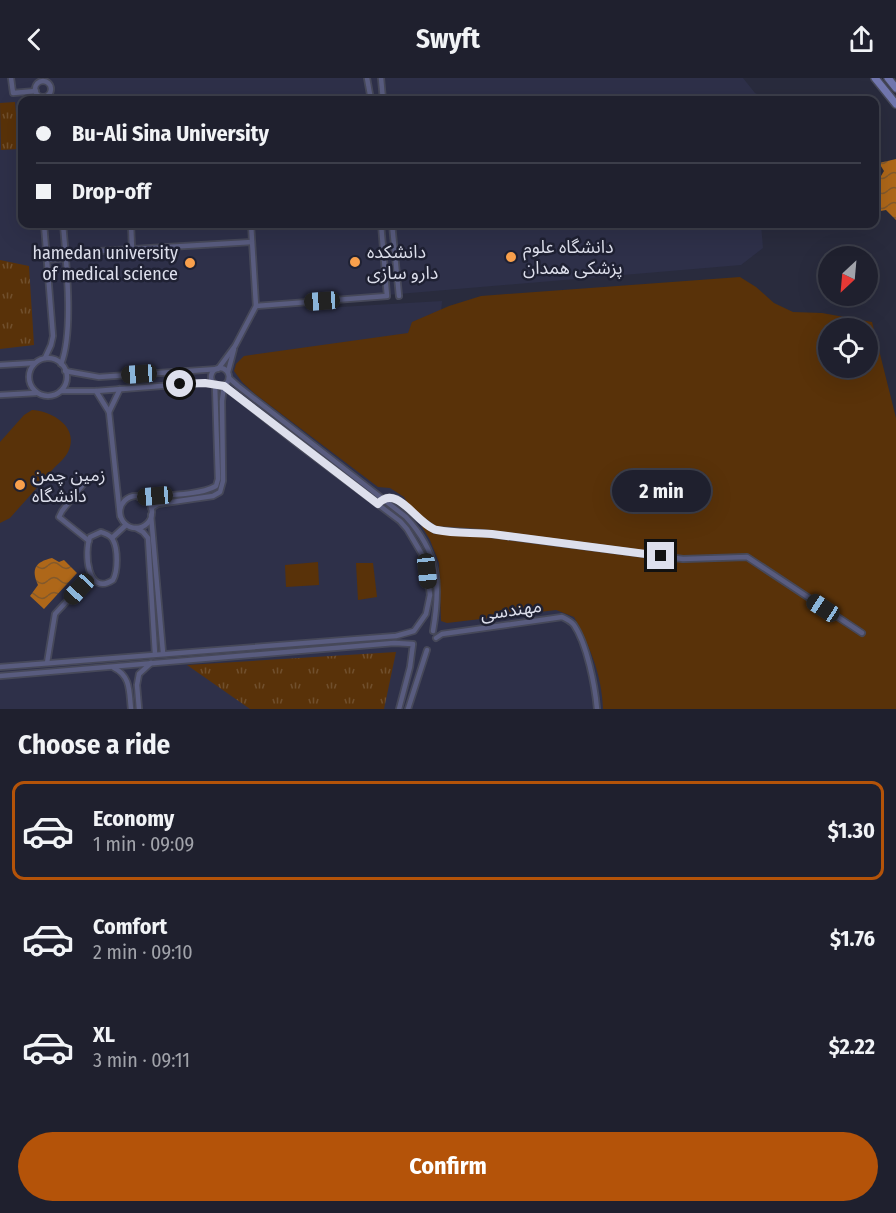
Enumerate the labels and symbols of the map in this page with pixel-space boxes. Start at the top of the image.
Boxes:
place label: دانشگاه علوم پزشکی همدان [523,236,623,279]
place label: دانشکده دارو سازی [367,241,438,284]
place label: hamedan university of medical science [32,242,178,285]
north arrow [818,246,878,306]
marker: دانشگاه علوم پزشکی همدان [504,250,518,264]
marker: دانشکده دارو سازی [348,255,362,269]
marker: hamedan university of medical science [183,256,197,270]
car [303,291,341,311]
car [120,364,158,384]
route start [166,370,193,397]
place label: زمین چمن دانشگاه [32,464,106,507]
callout: 2 min [612,469,710,511]
marker: زمین چمن دانشگاه [13,478,27,492]
car [136,485,174,507]
route end [647,542,674,569]
car [416,552,438,590]
car [60,570,98,608]
car [803,591,843,625]
street label: مهندسی [479,595,543,625]

